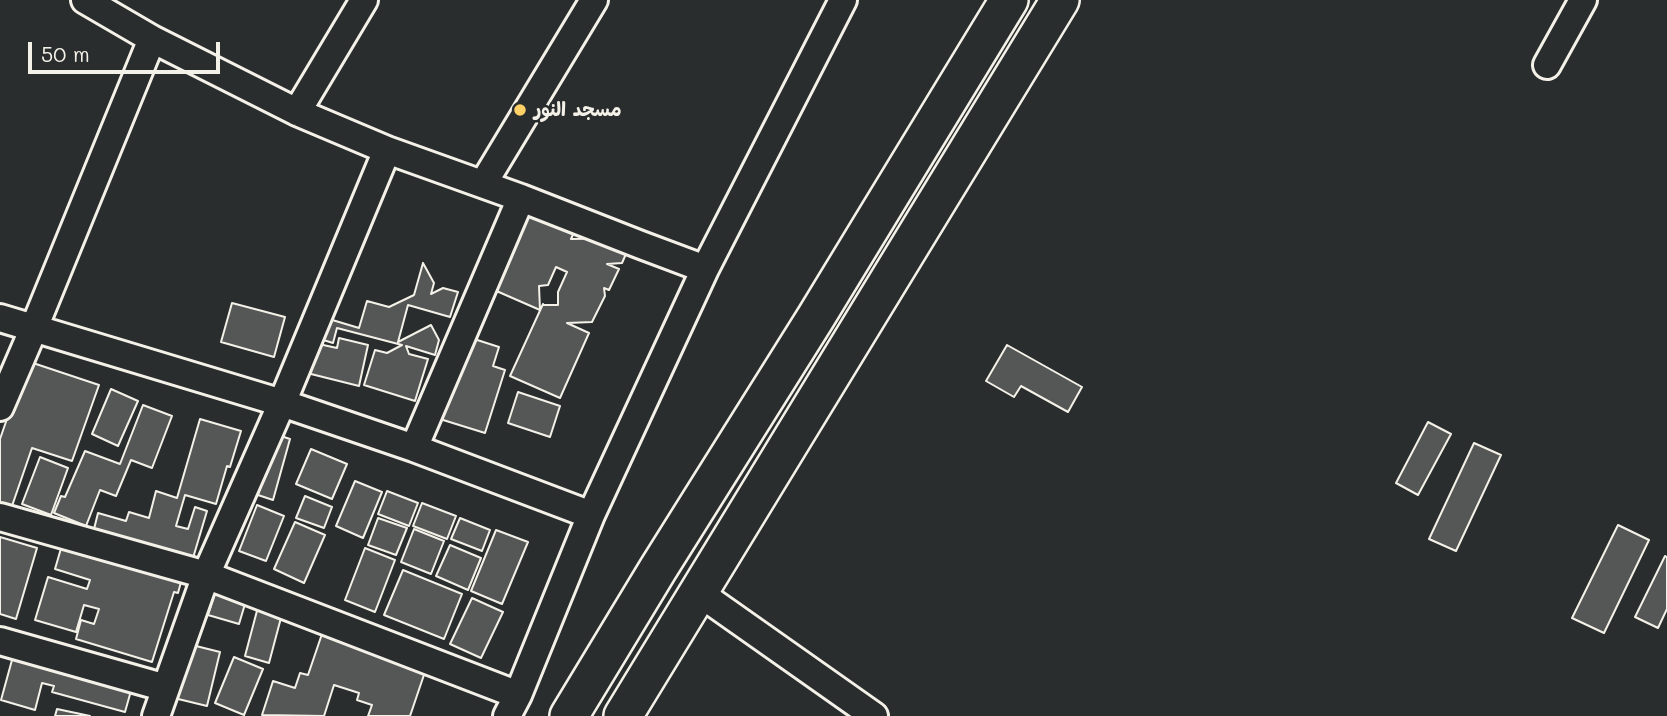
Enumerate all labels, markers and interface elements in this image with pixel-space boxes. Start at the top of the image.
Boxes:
scale bar [32,28,224,72]
text: 50 m [41,40,90,67]
place label: مسجد النور [534,99,621,121]
marker: مسجد النور [512,102,528,118]

